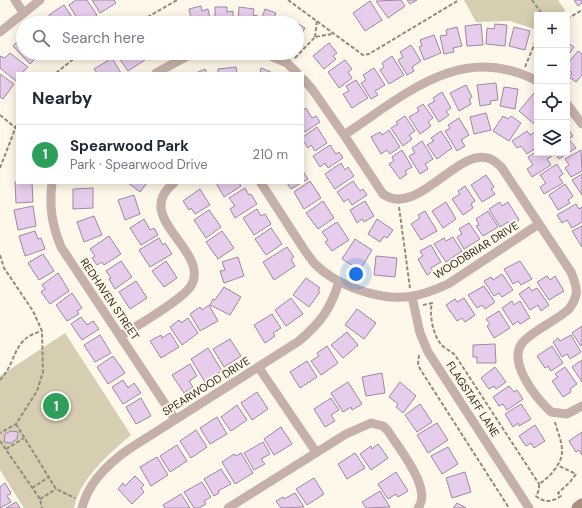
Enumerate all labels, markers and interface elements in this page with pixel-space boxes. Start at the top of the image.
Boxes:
map controls [534,12,570,156]
button: + [534,12,570,48]
search box [16,16,304,60]
icon: search [30,27,52,49]
text: Search here [62,28,145,48]
button: − [534,48,570,84]
button: locate [534,84,570,120]
text: Nearby [32,87,92,109]
button: layers [534,120,570,156]
text: Spearwood Park [70,136,189,156]
text: 1 [43,146,47,163]
text: 210 m [253,146,288,163]
text: Park · Spearwood Drive [70,156,208,173]
street label: WOODBRIAR DRIVE [431,218,521,282]
street label: REDHAVEN STREET [77,255,143,343]
your location [346,264,366,284]
street label: SPEARWOOD DRIVE [160,353,252,419]
street label: FLAGSTAFF LANE [443,359,503,439]
pin: 1 [43,391,69,421]

